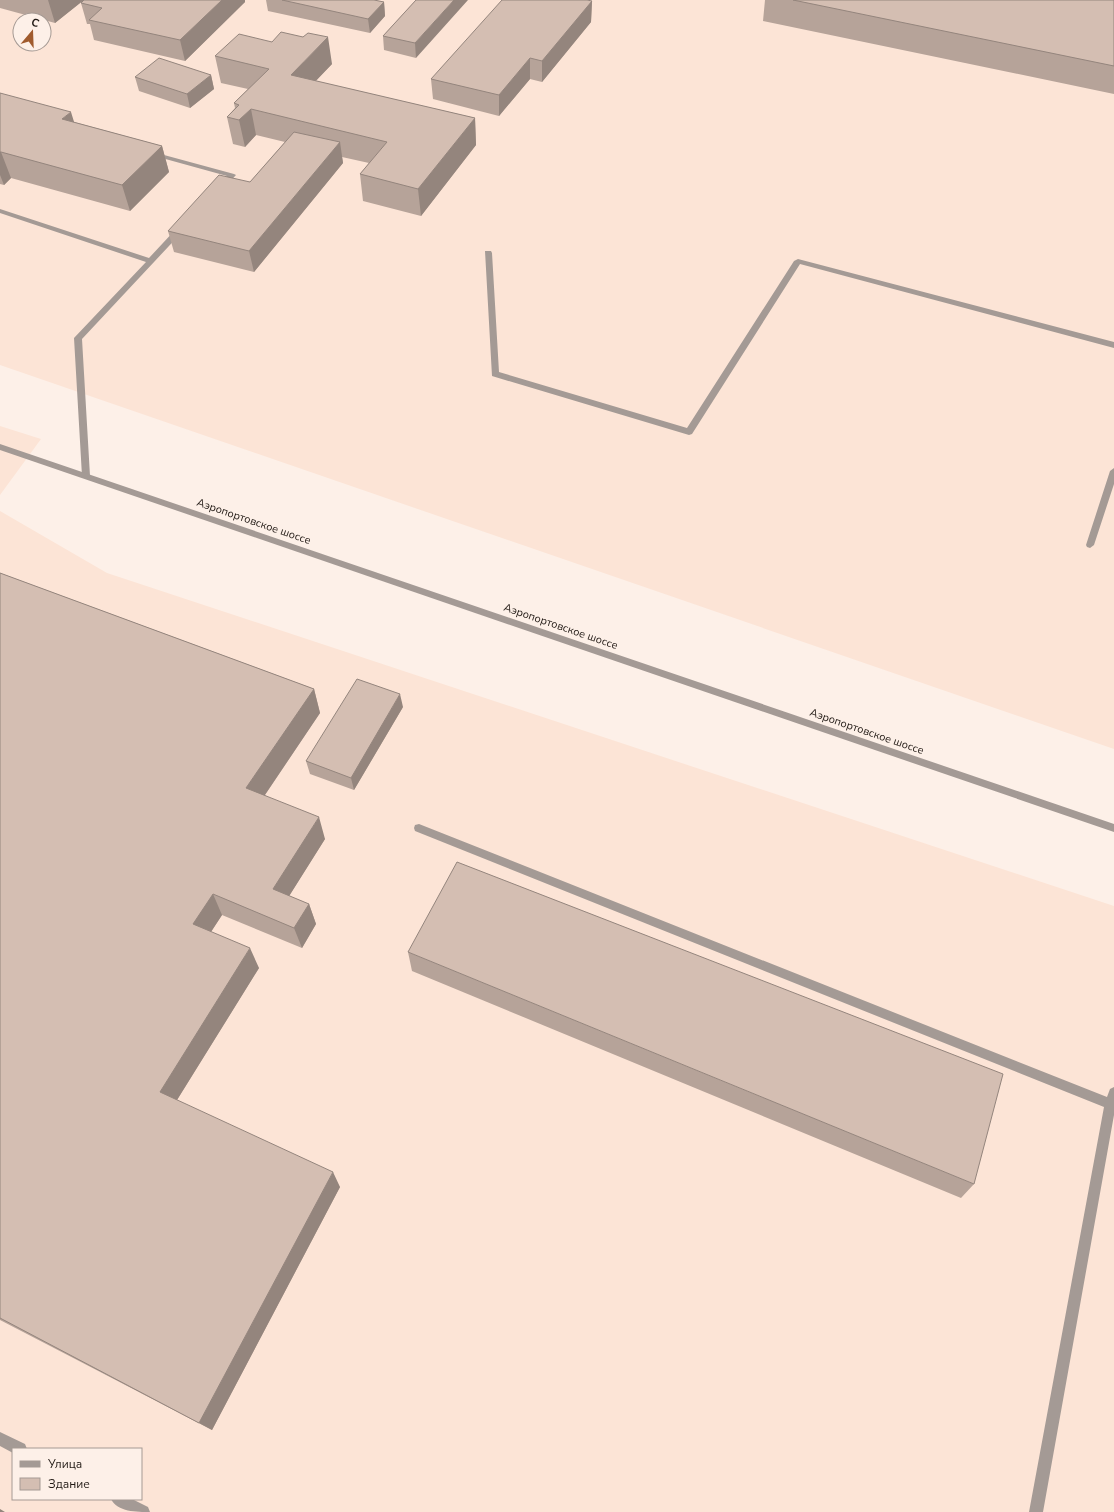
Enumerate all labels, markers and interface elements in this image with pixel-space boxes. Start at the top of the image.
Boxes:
north arrow [12,12,52,52]
text: С [29,15,42,31]
street label: Аэропортовское шоссе [195,495,313,548]
street label: Аэропортовское шоссе [502,600,620,653]
street label: Аэропортовское шоссе [808,705,926,758]
legend [12,1448,142,1500]
text: Улица [47,1456,82,1472]
text: Здание [48,1476,90,1492]

